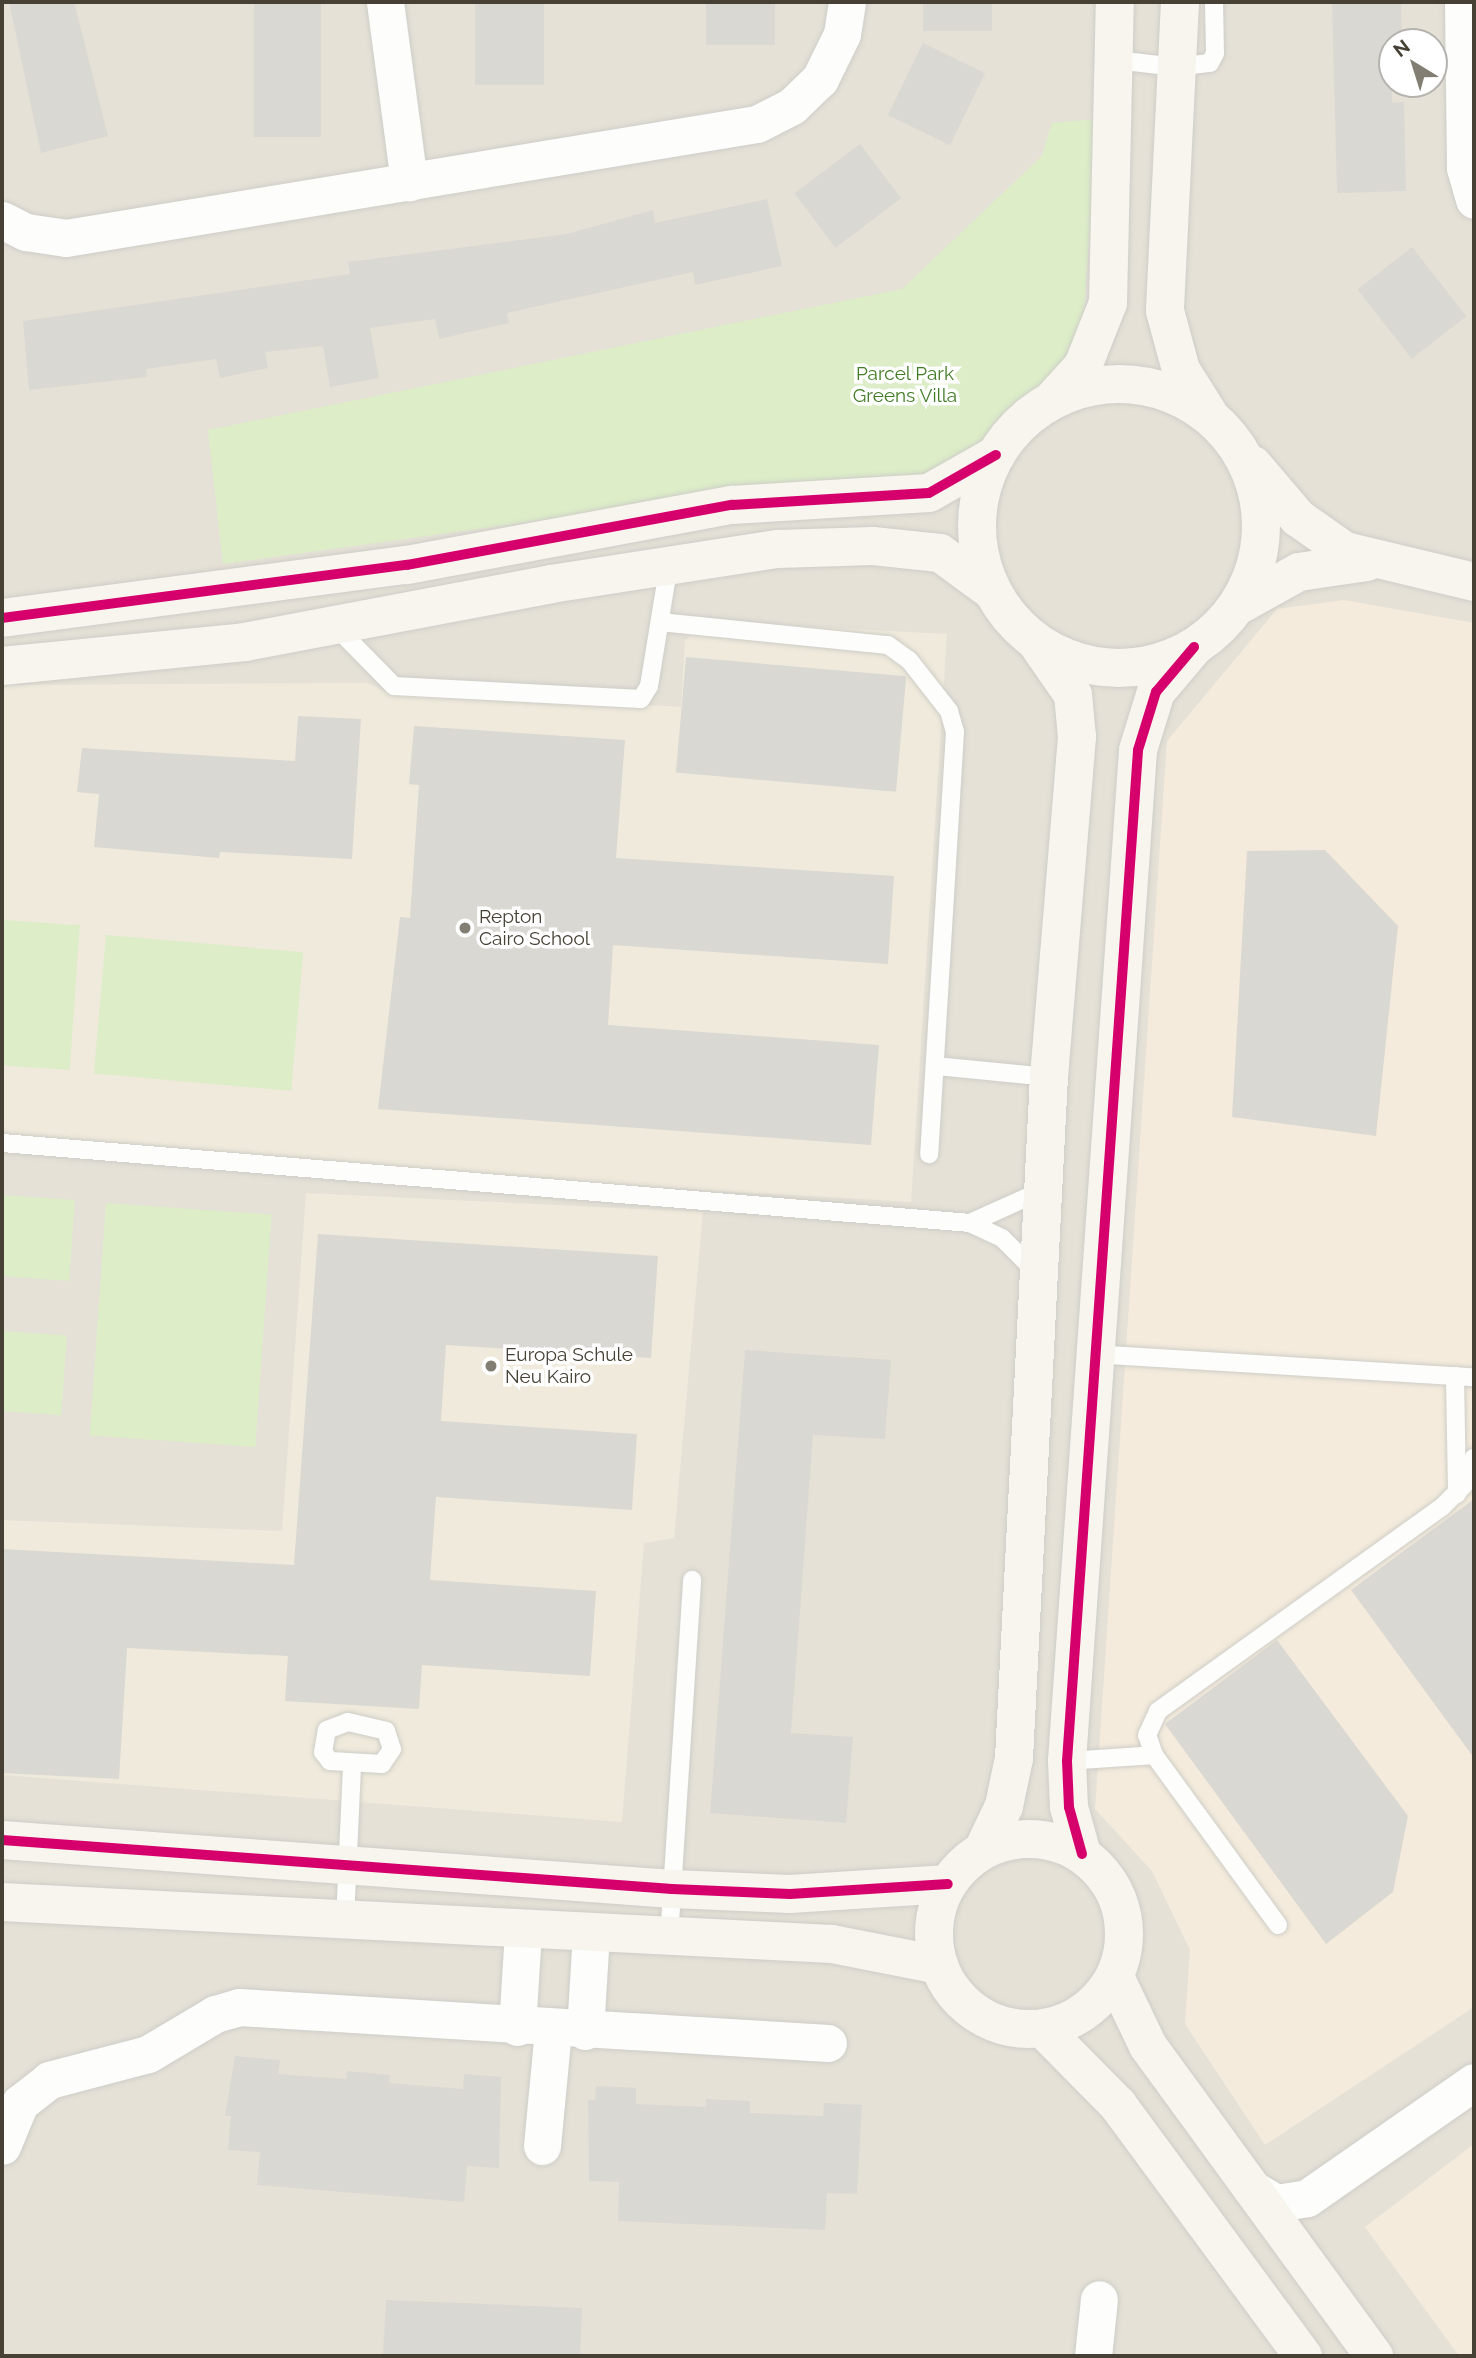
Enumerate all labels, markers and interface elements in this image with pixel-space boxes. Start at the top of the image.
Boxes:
north arrow [1378,28,1448,98]
text: N [1389,35,1414,61]
park label: Parcel Park Greens Villa [852,363,958,407]
place label: Repton Cairo School [479,906,590,950]
marker: Repton Cairo School [457,920,473,936]
place label: Europa Schule Neu Kairo [505,1344,633,1388]
marker: Europa Schule Neu Kairo [483,1358,499,1374]

